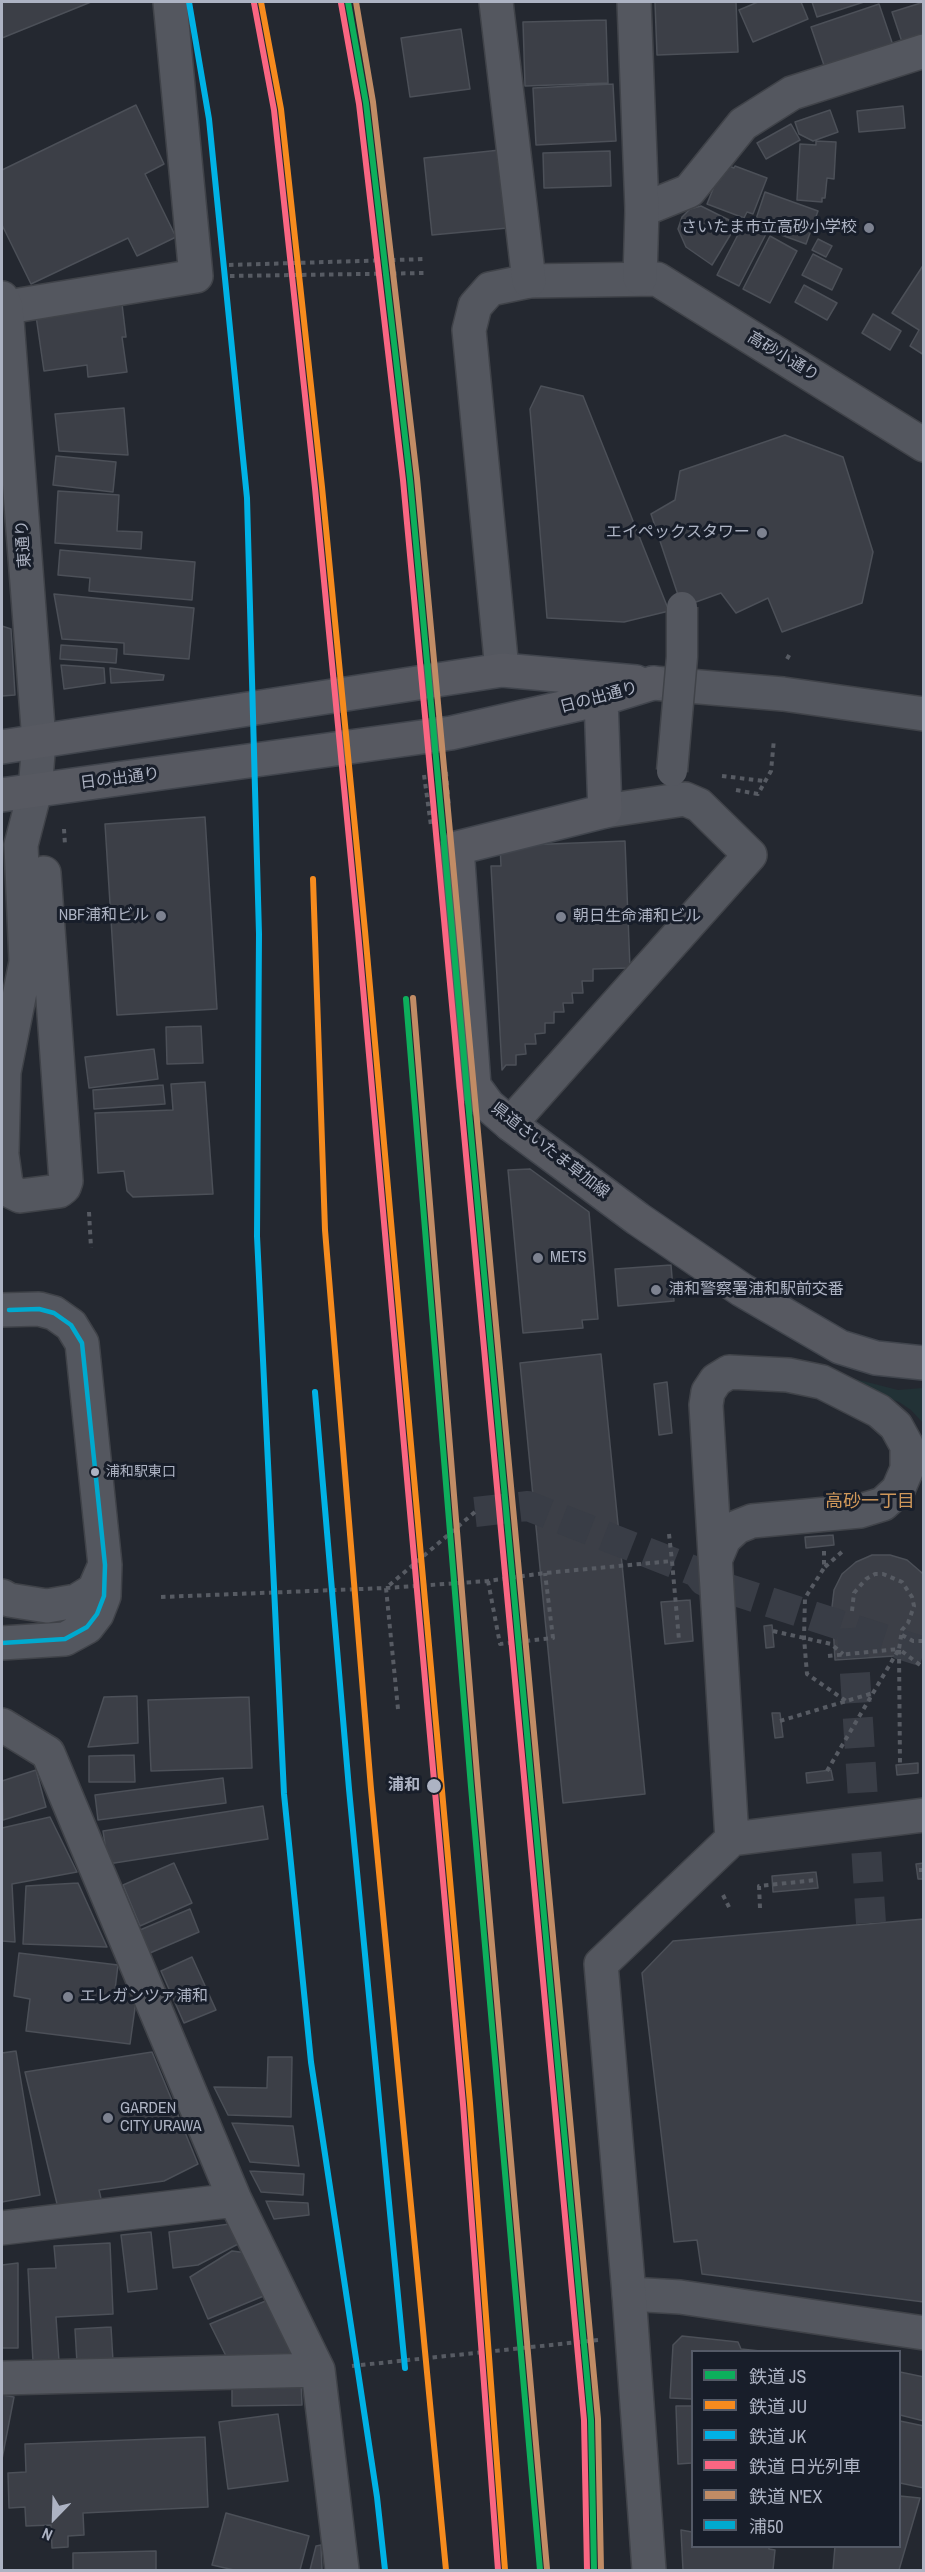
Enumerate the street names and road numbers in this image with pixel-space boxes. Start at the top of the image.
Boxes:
street label: 高砂小通り [744,328,822,386]
street label: 東通り [13,519,35,569]
street label: 日の出通り [558,678,640,718]
street label: 日の出通り [79,765,161,793]
street label: 県道さいたま草加線 [487,1099,613,1203]

